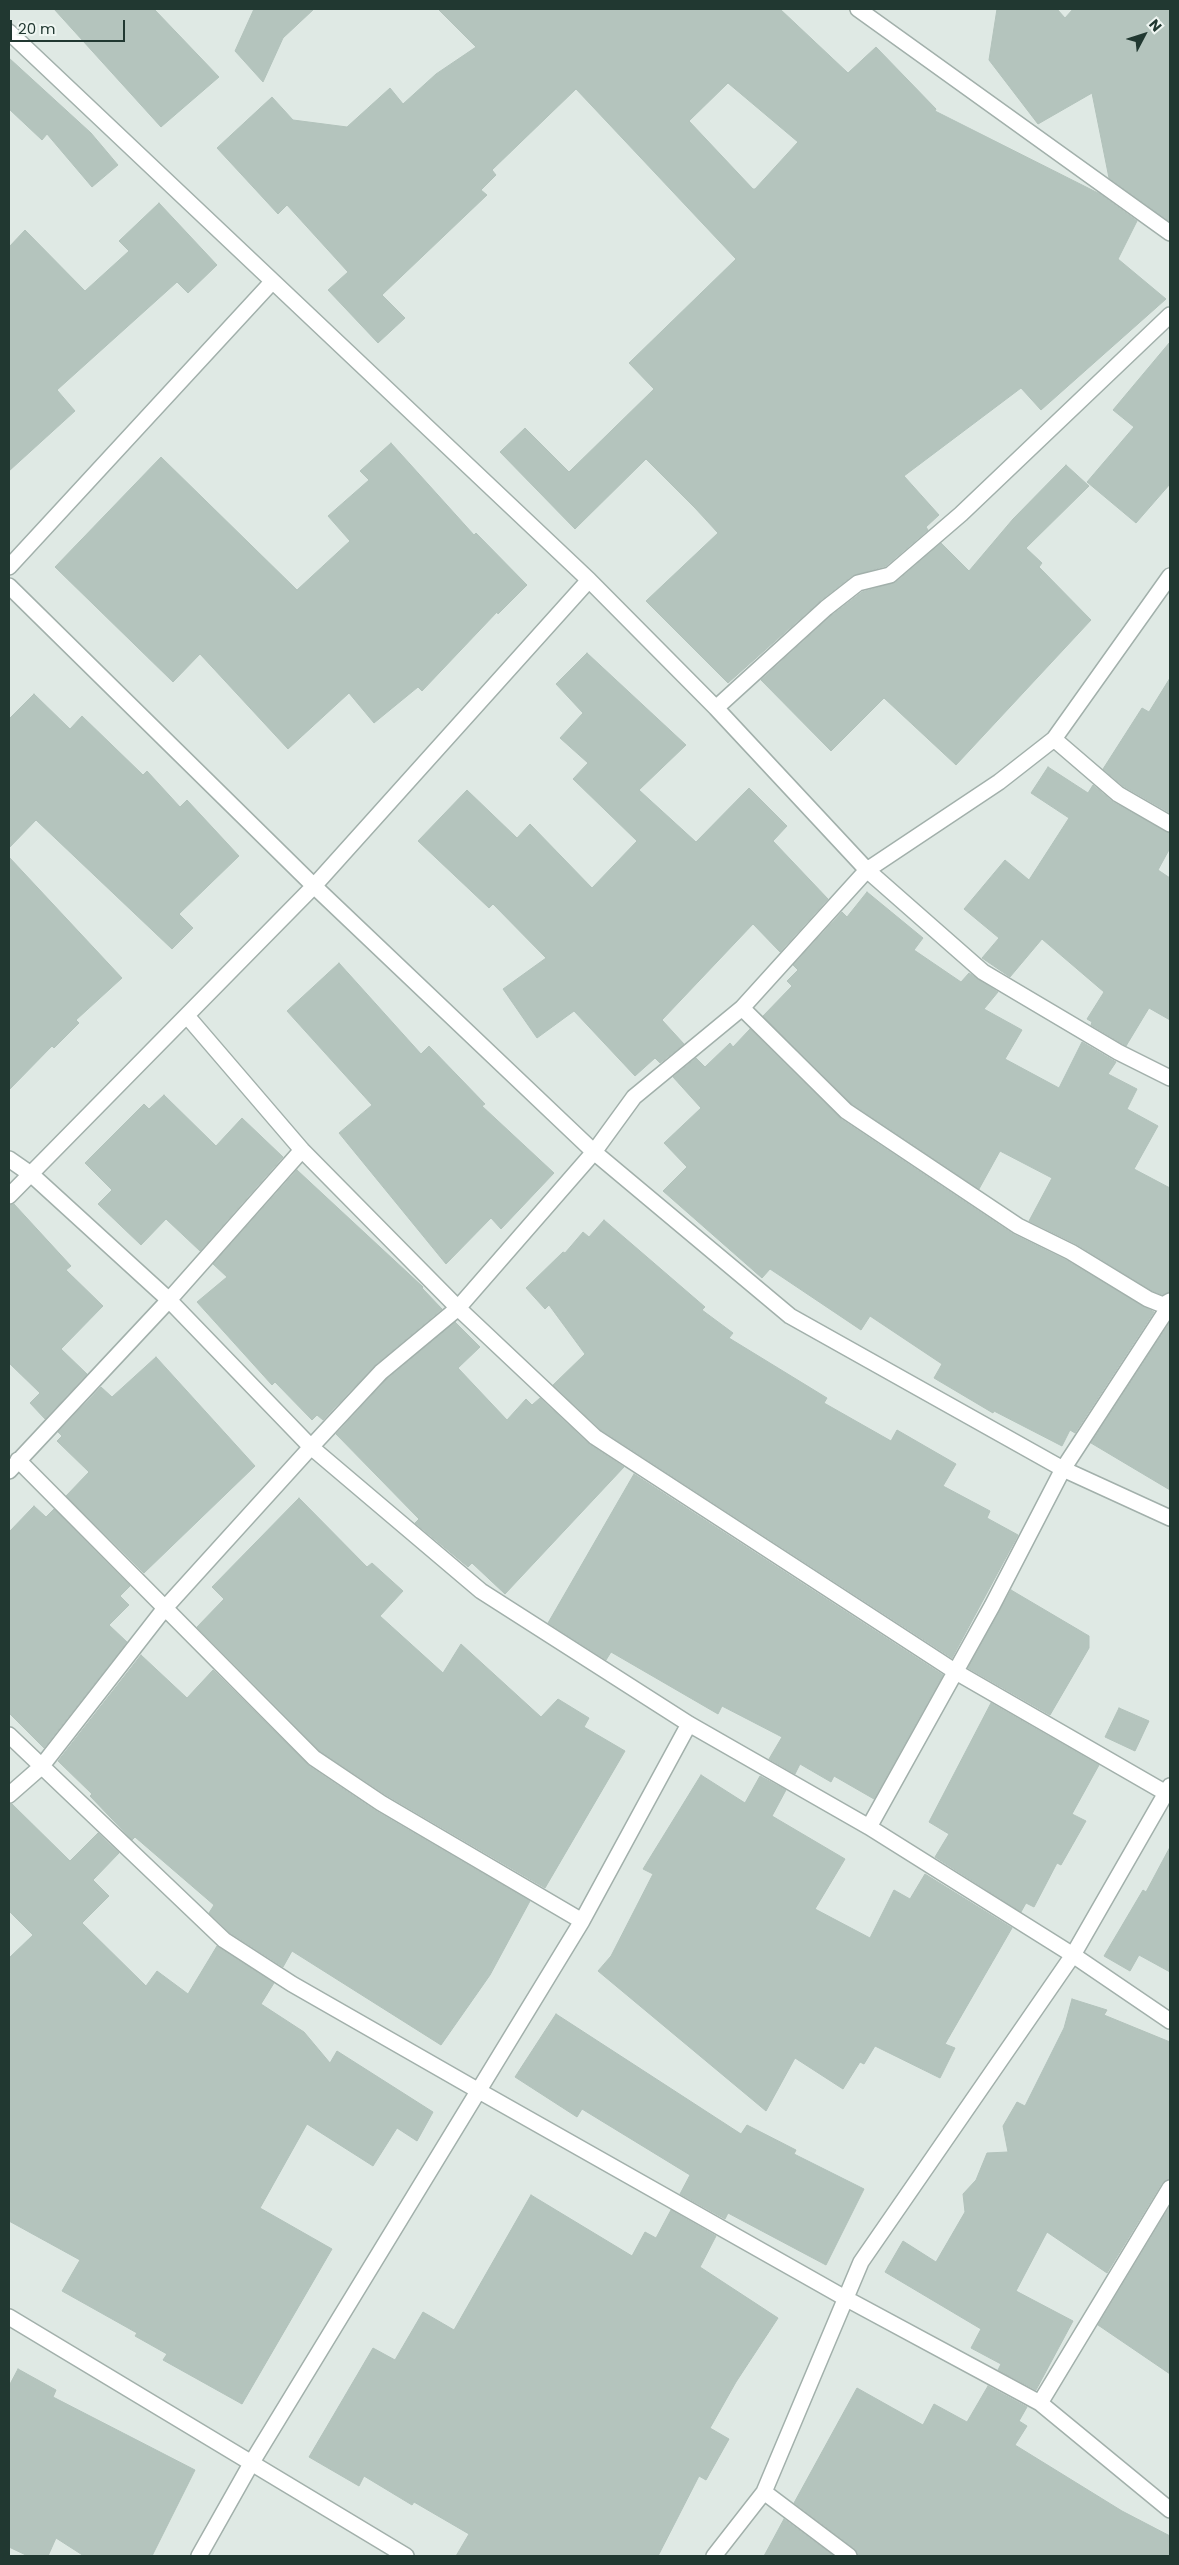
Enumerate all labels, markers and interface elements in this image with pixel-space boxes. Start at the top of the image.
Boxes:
scale bar [12,10,128,42]
north arrow [1119,10,1169,60]
text: N [1144,15,1167,36]
text: 20 m [18,18,56,39]

